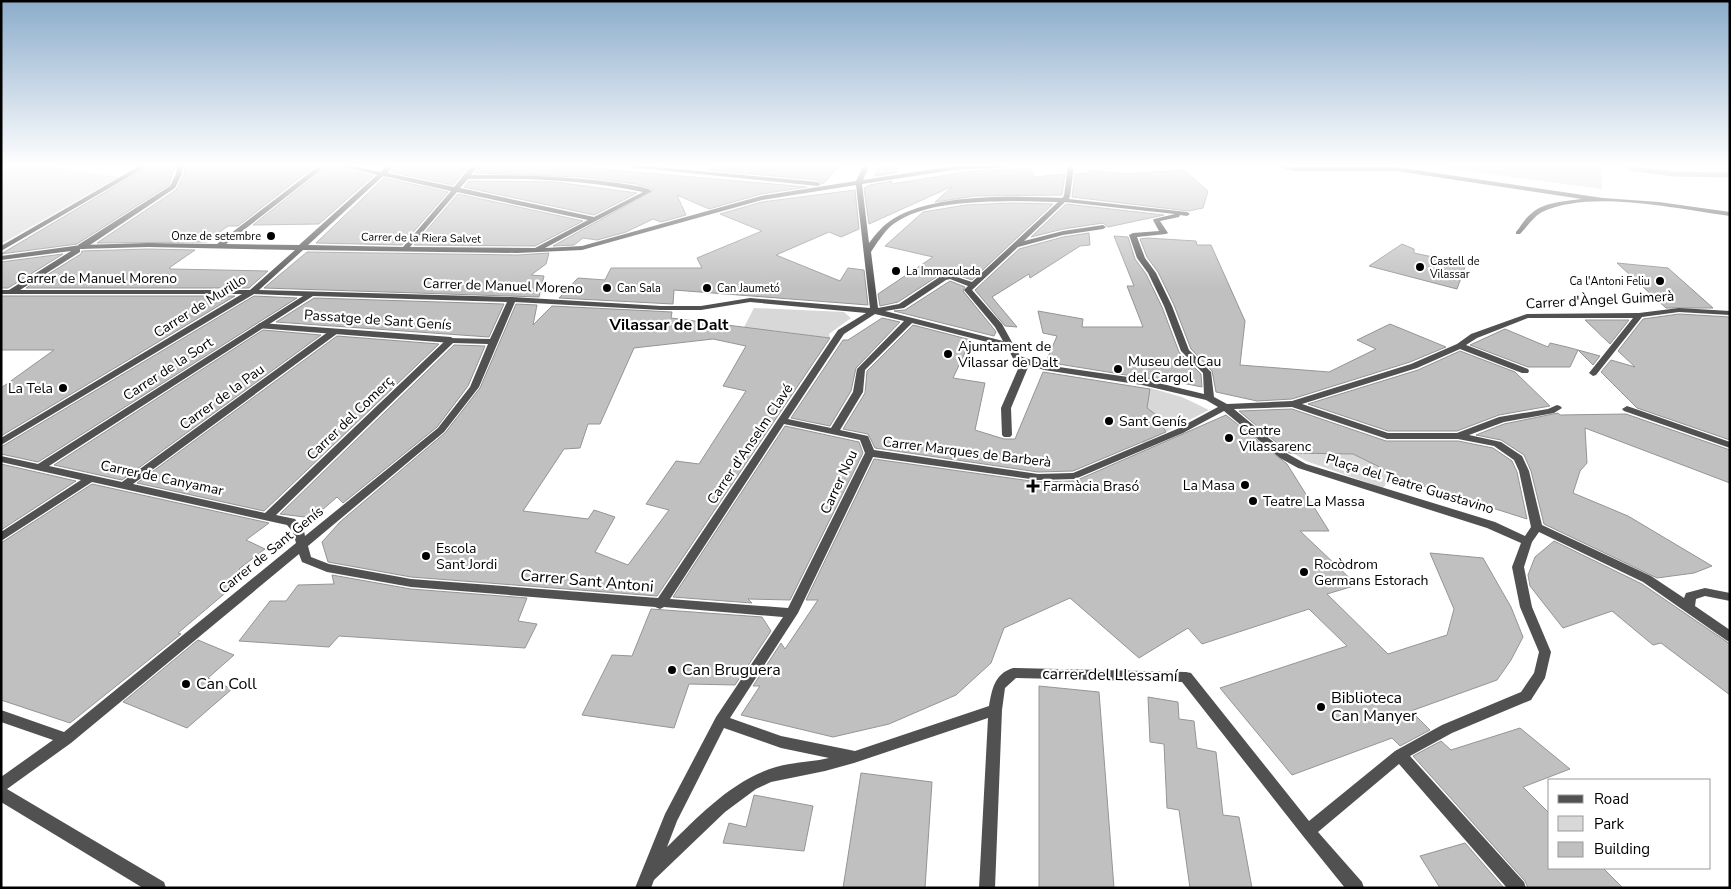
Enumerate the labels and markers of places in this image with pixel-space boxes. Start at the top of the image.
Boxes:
place label: Onze de setembre [171,229,261,244]
marker: Onze de setembre [265,230,277,242]
place label: Castell de Vilassar [1429,254,1480,282]
marker: Castell de Vilassar [1414,261,1426,273]
place label: La Immaculada [906,264,981,279]
marker: La Immaculada [890,265,902,277]
place label: Ca l'Antoni Feliu [1569,274,1650,289]
marker: Ca l'Antoni Feliu [1654,275,1666,287]
place label: Can Sala [617,281,661,296]
place label: Can Jaumetó [717,281,780,296]
marker: Can Sala [601,282,613,294]
marker: Can Jaumetó [701,282,713,294]
place label: Ajuntament de Vilassar de Dalt [957,337,1058,372]
marker: Ajuntament de Vilassar de Dalt [942,348,954,360]
place label: Museu del Cau del Cargol [1128,352,1221,387]
marker: Museu del Cau del Cargol [1112,363,1124,375]
place label: La Tela [8,379,53,398]
marker: La Tela [57,382,69,394]
place label: Sant Genís [1119,412,1187,431]
marker: Sant Genís [1103,415,1115,427]
place label: Centre Vilassarenc [1238,421,1312,456]
marker: Centre Vilassarenc [1223,432,1235,444]
place label: La Masa [1183,476,1235,495]
place label: Farmàcia Brasó [1043,477,1140,496]
marker: La Masa [1239,479,1251,491]
marker: Farmàcia Brasó [1027,480,1039,492]
place label: Teatre La Massa [1263,492,1365,511]
marker: Teatre La Massa [1247,495,1259,507]
place label: Escola Sant Jordi [436,539,497,574]
marker: Escola Sant Jordi [420,550,432,562]
place label: Rocòdrom Germans Estorach [1314,555,1428,590]
marker: Rocòdrom Germans Estorach [1298,566,1310,578]
place label: Can Bruguera [682,659,781,681]
marker: Can Bruguera [666,664,678,676]
place label: Can Coll [196,673,257,695]
marker: Can Coll [180,678,192,690]
place label: Biblioteca Can Manyer [1331,687,1417,727]
marker: Biblioteca Can Manyer [1315,701,1327,713]

